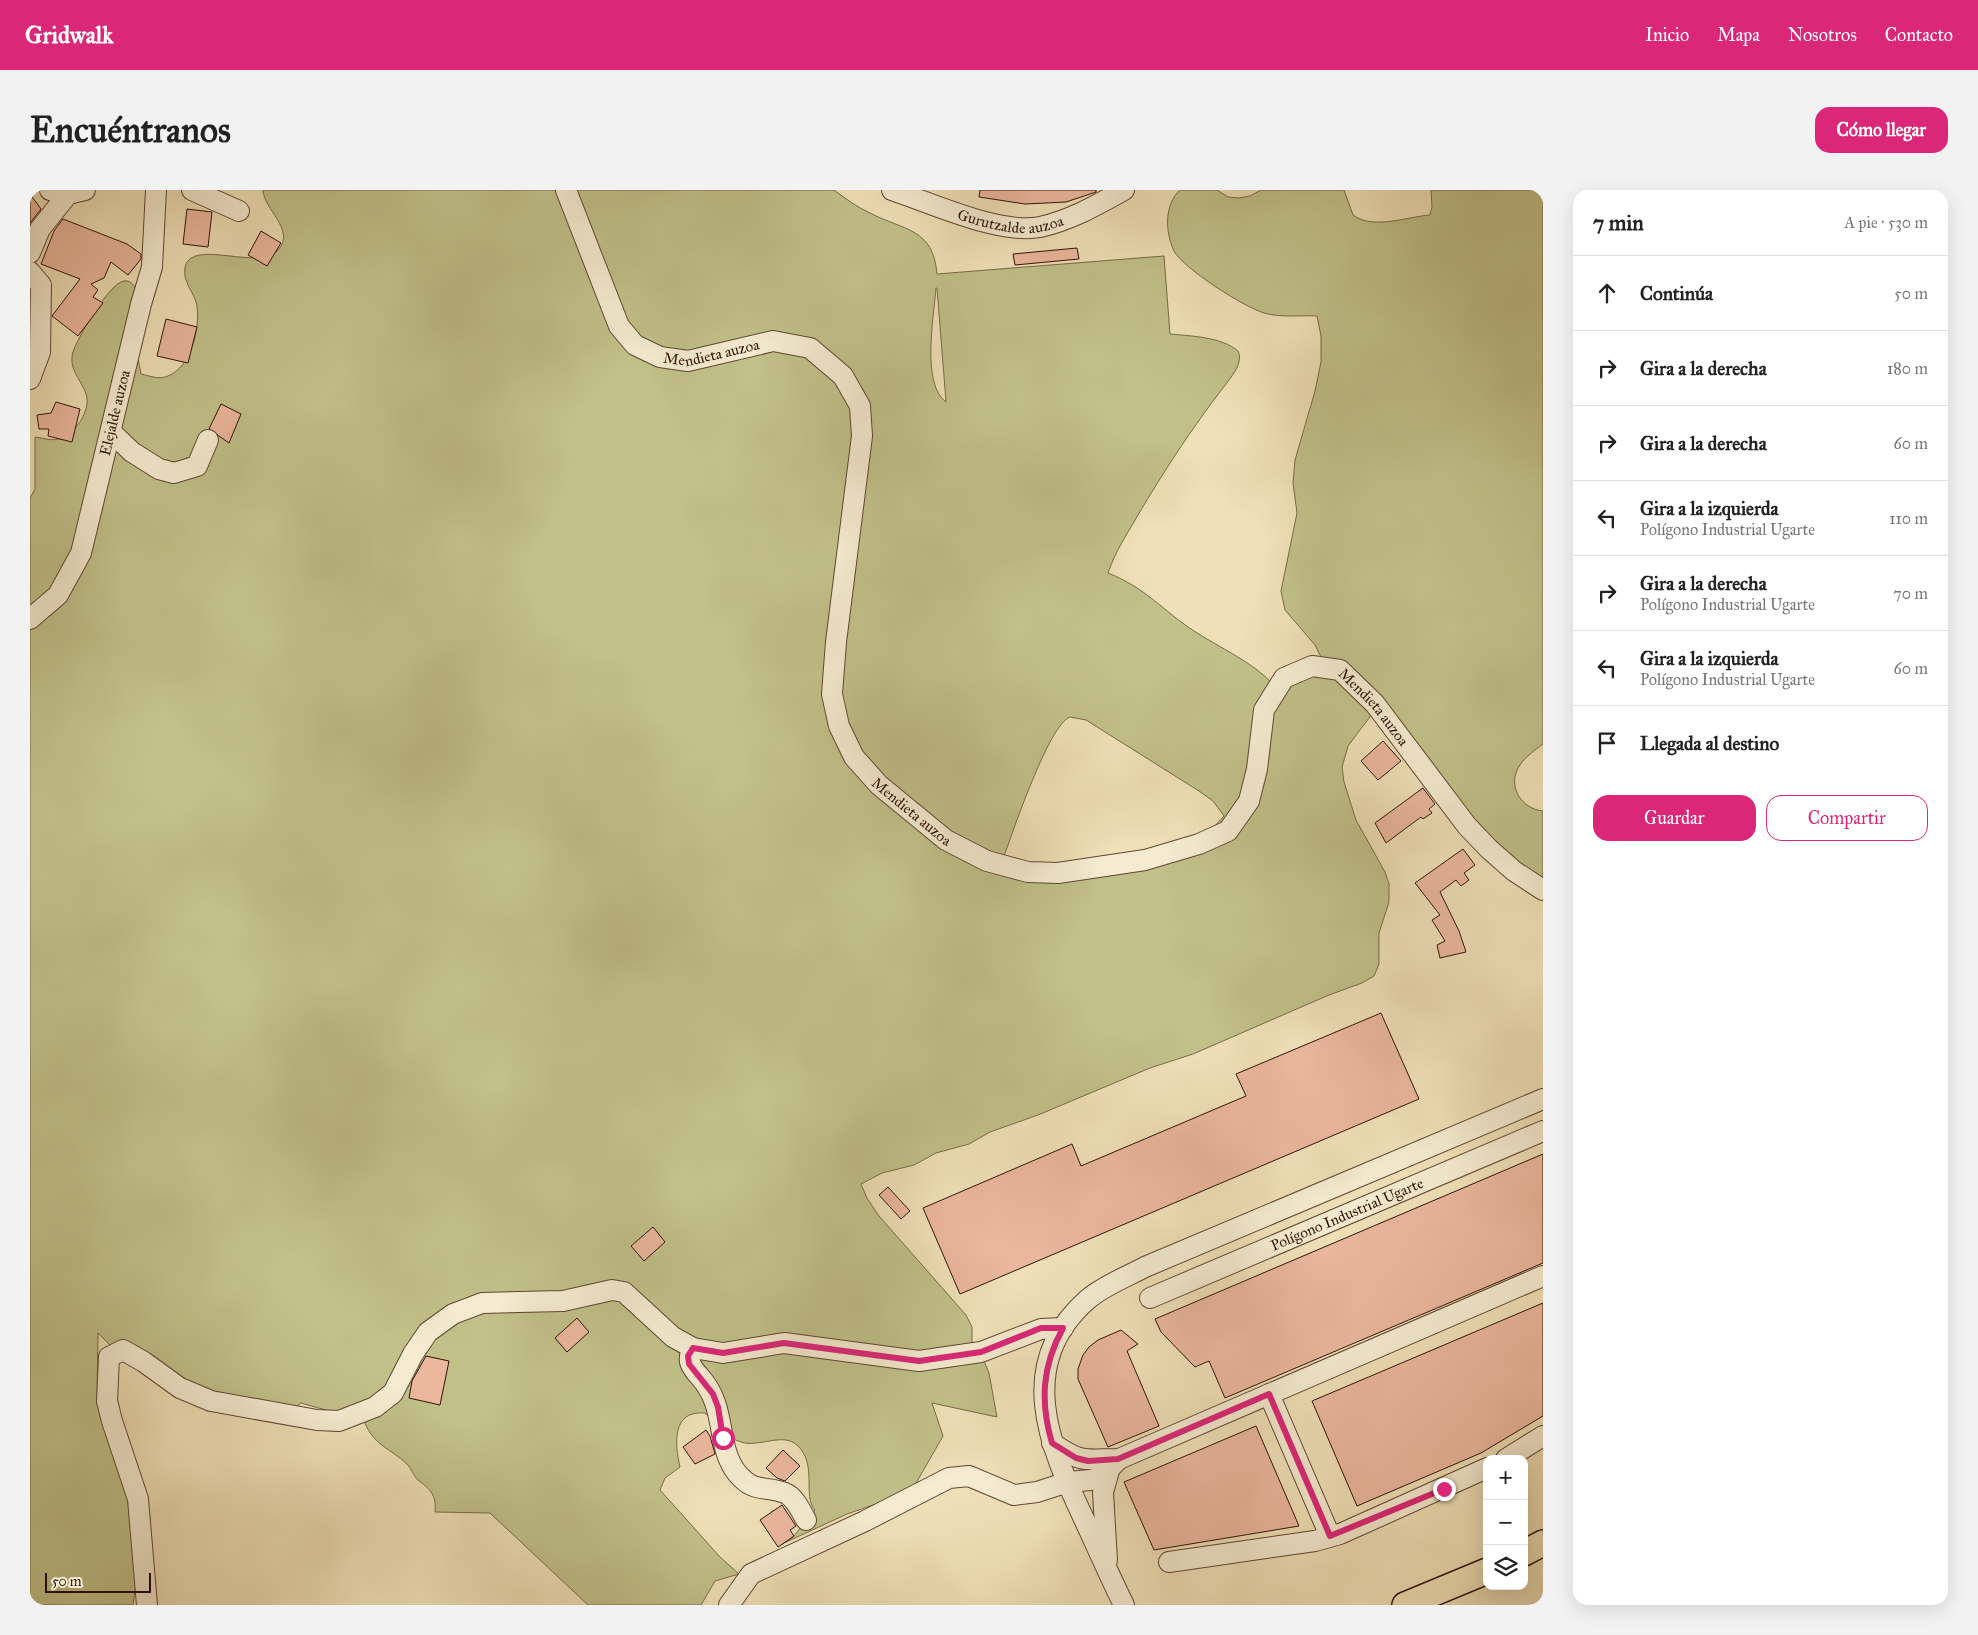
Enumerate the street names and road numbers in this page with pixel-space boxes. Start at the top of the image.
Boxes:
street label: Gurutzalde auzoa [955,205,1066,237]
street label: Mendieta auzoa [662,335,762,370]
street label: Elejalde auzoa [96,368,134,457]
street label: Mendieta auzoa [1335,664,1413,750]
street label: Mendieta auzoa [868,774,954,850]
street label: Polígono Industrial Ugarte [1268,1174,1426,1255]

